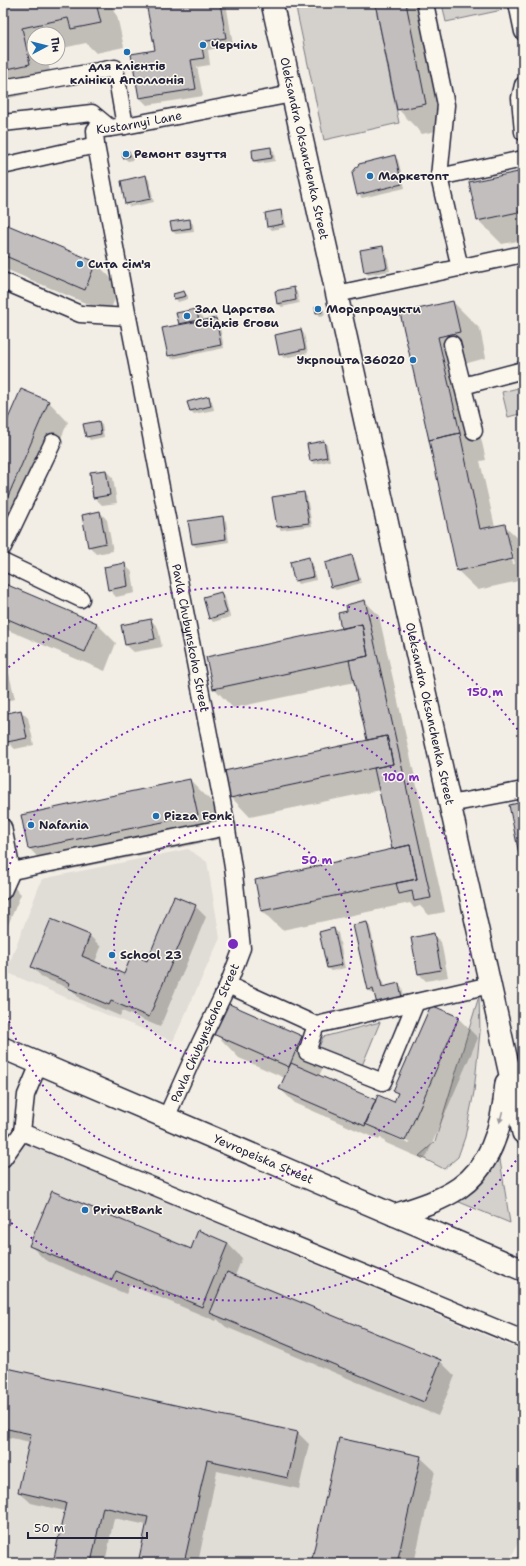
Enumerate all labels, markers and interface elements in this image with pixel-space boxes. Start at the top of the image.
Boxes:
north arrow [26,26,66,66]
text: Пн [47,37,64,53]
place label: Черчіль [211,37,258,53]
marker: Черчіль [198,40,208,50]
marker: для клієнтів клініки Аполлонія [122,47,132,57]
street label: Oleksandra Oksanchenka Street [276,56,332,241]
place label: для клієнтів клініки Аполлонія [70,58,184,88]
street label: Kustarnyi Lane [95,107,183,138]
place label: Ремонт взуття [134,146,227,162]
marker: Ремонт взуття [121,149,131,159]
place label: Маркетопт [378,168,450,184]
marker: Маркетопт [365,171,375,181]
place label: Сита сім'я [88,256,151,272]
marker: Сита сім'я [75,259,85,269]
place label: Зал Царства Cвідків Єгови [195,301,280,331]
place label: Морепродукти [326,301,422,317]
marker: Морепродукти [313,304,323,314]
marker: Зал Царства Cвідків Єгови [182,311,192,321]
place label: Укрпошта 36020 [296,352,405,368]
marker: Укрпошта 36020 [408,355,418,365]
street label: Pavla Chubynskoho Street [168,562,213,714]
street label: Oleksandra Oksanchenka Street [402,621,458,807]
text: 150 m [467,684,503,700]
text: 100 m [383,769,420,785]
place label: Pizza Fonk [164,808,233,824]
marker: Pizza Fonk [151,811,161,821]
place label: Nafania [39,817,90,833]
marker: Nafania [26,820,36,830]
text: 50 m [302,852,333,868]
centre of rings [226,937,240,951]
place label: School 23 [120,947,182,963]
marker: School 23 [107,950,117,960]
street label: Pavla Chubynskoho Street [167,961,243,1105]
one-way arrow [498,1111,504,1123]
street label: Yevropeiska Street [211,1131,316,1188]
place label: PrivatBank [93,1202,163,1218]
marker: PrivatBank [80,1205,90,1215]
scale bar [28,1514,147,1540]
text: 50 m [34,1520,64,1536]

